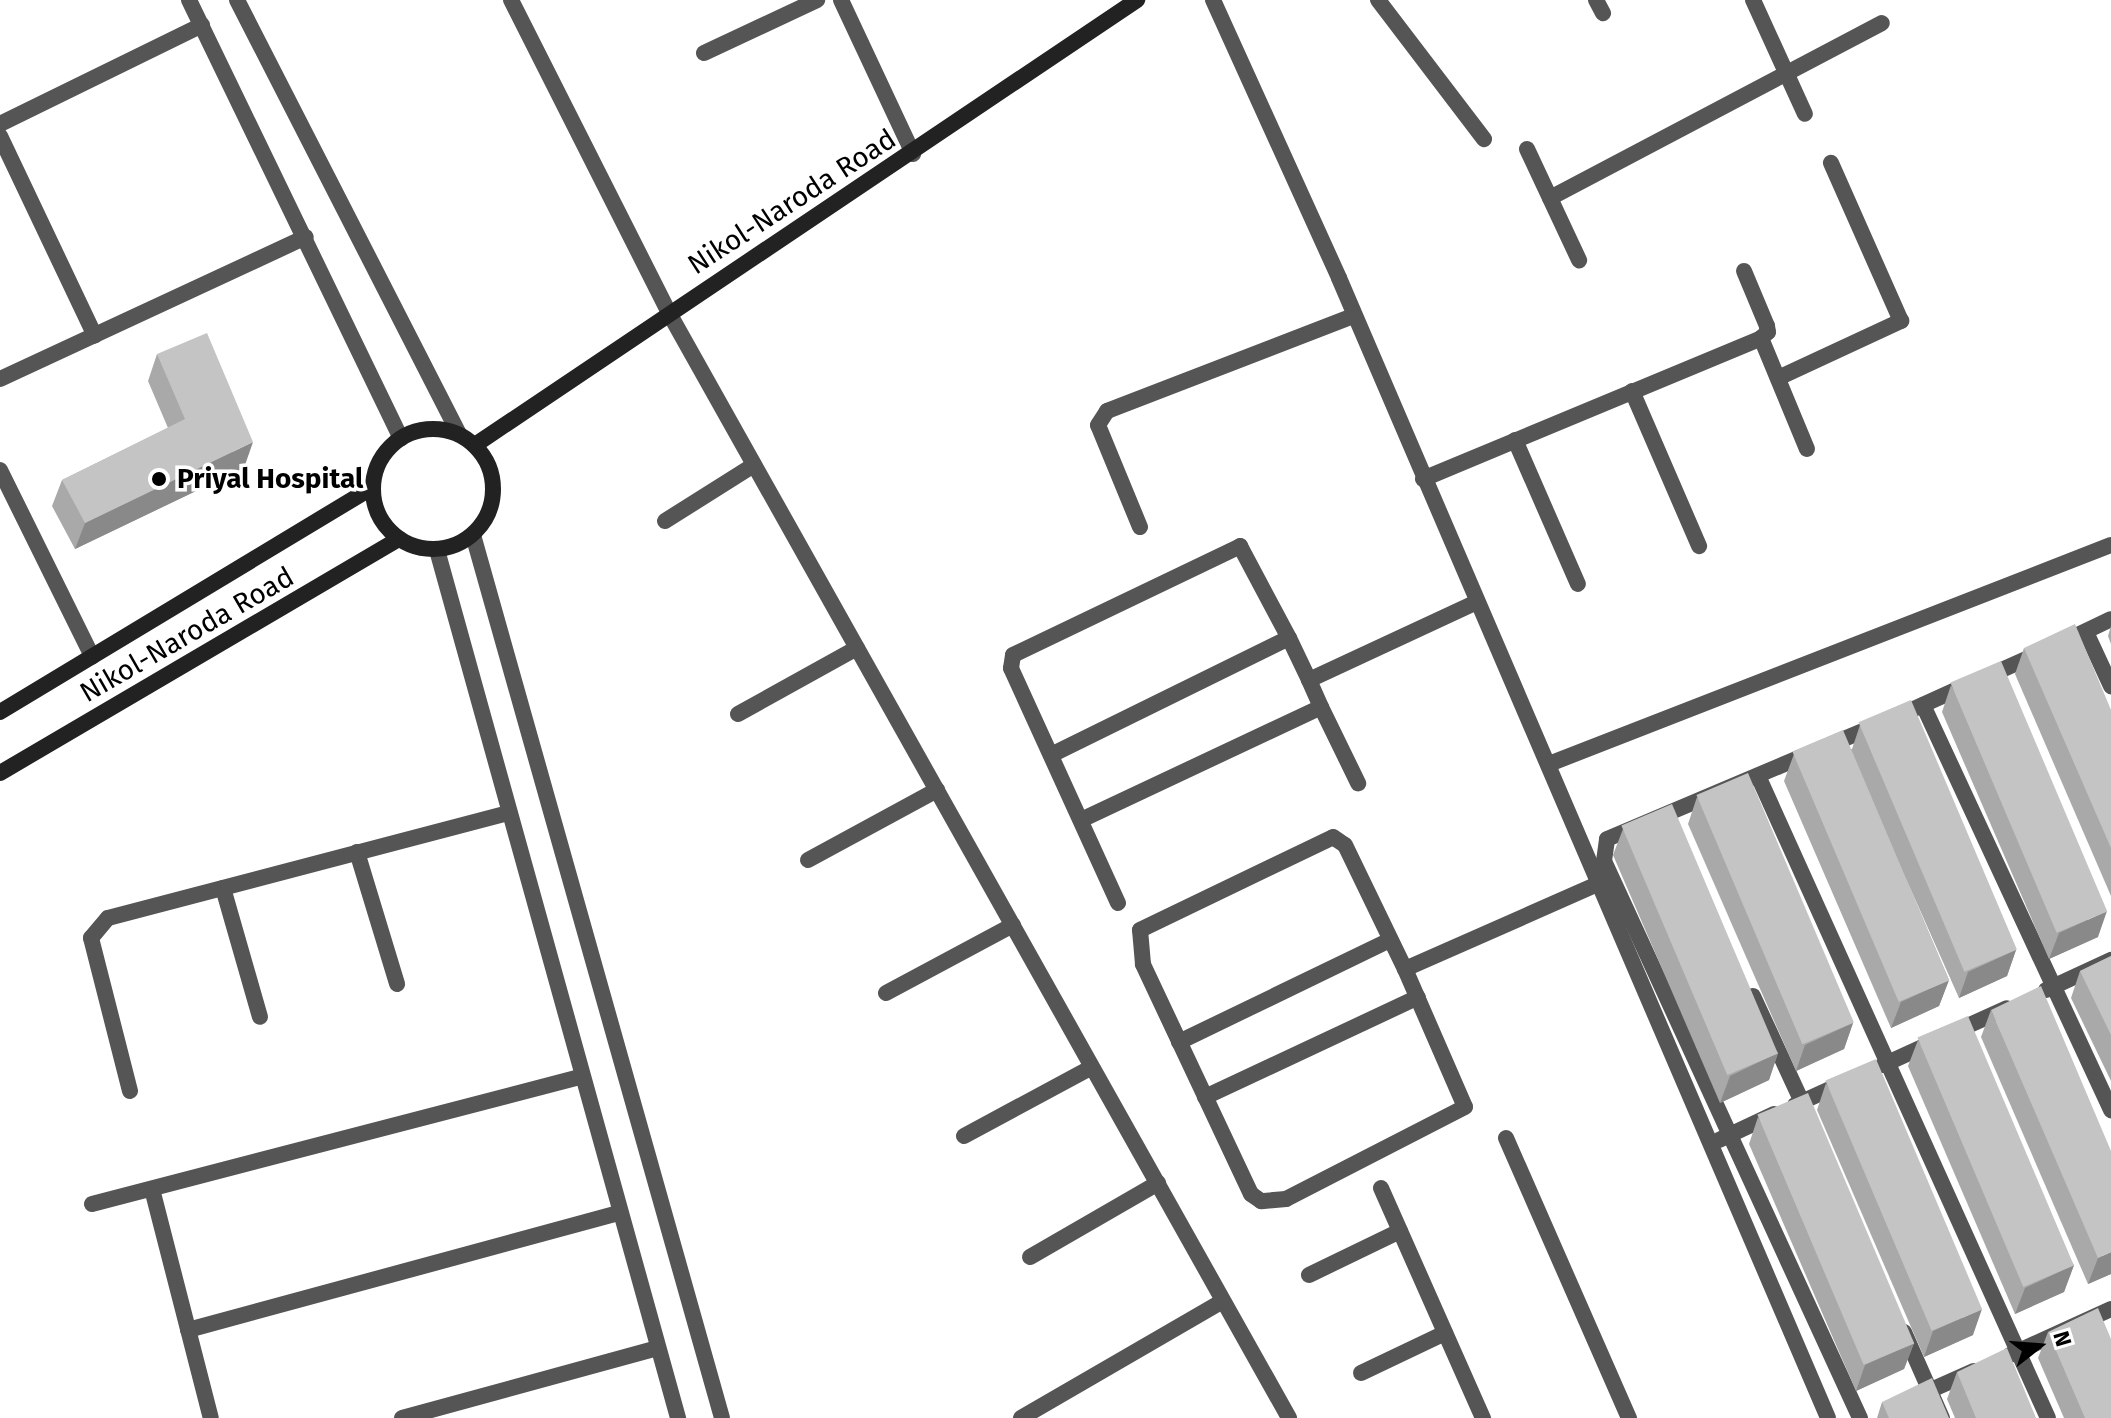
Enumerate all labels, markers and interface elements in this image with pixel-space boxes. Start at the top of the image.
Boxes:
street label: Nikol-Naroda Road [682,122,902,282]
place label: Priyal Hospital [177,462,363,496]
marker: Priyal Hospital [148,468,170,490]
street label: Nikol-Naroda Road [74,560,300,710]
north arrow [1999,1306,2079,1386]
text: N [2047,1328,2077,1350]

